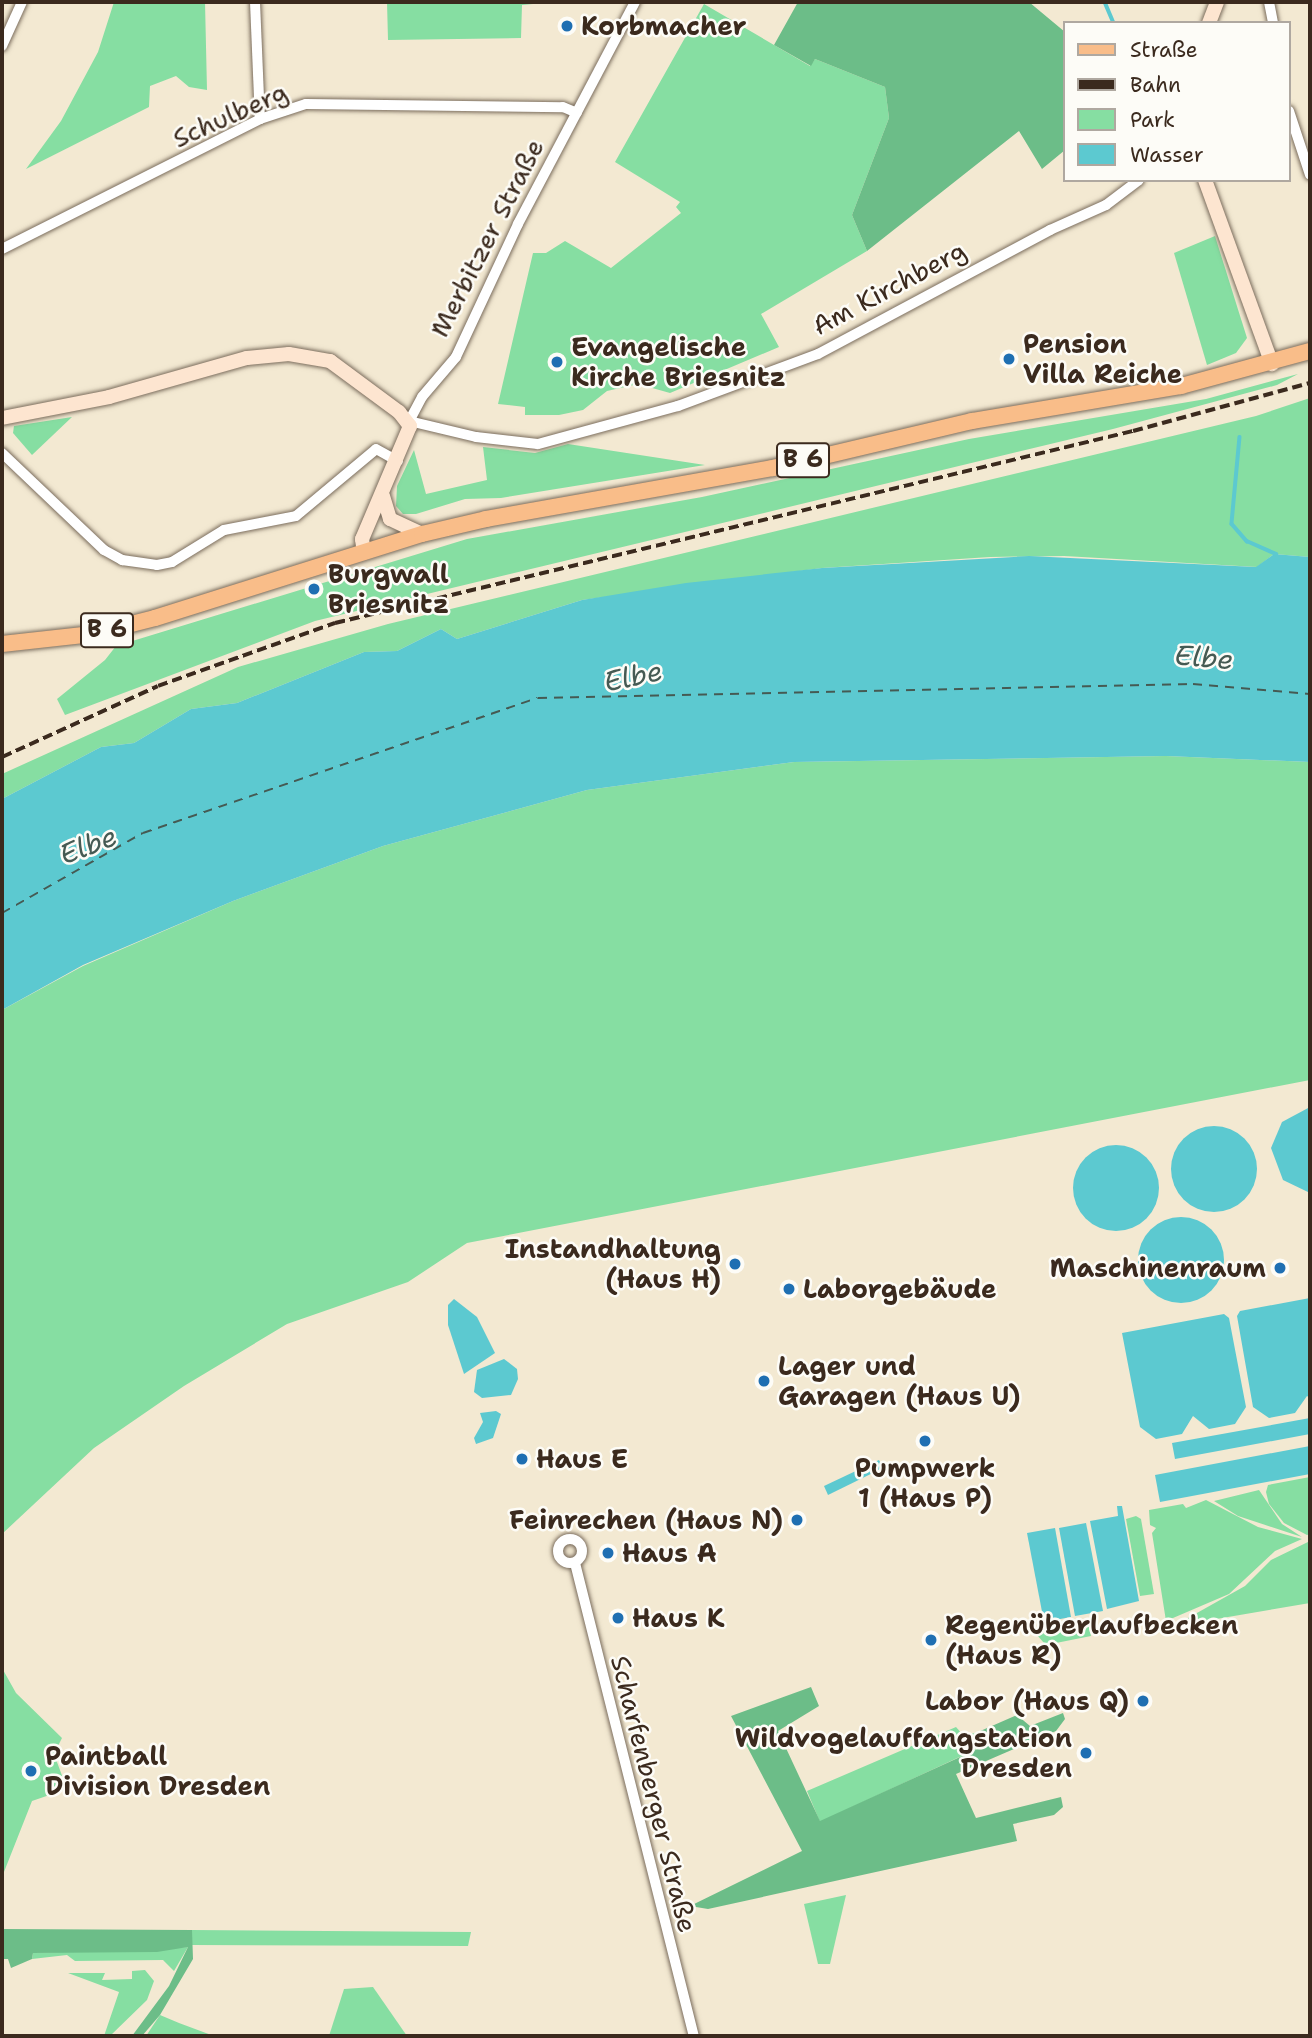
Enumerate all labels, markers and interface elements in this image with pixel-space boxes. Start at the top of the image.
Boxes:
place label: Korbmacher [581,10,746,42]
marker: Korbmacher [559,18,575,34]
legend [1064,21,1291,182]
text: Straße [1130,36,1198,64]
text: Bahn [1130,71,1181,99]
street label: Schulberg [168,76,292,154]
text: Park [1130,106,1175,134]
street label: Merbitzer Straße [424,134,550,342]
text: Wasser [1130,141,1204,169]
street label: Am Kirchberg [807,234,971,342]
place label: Pension Villa Reiche [1023,328,1182,390]
place label: Evangelische Kirche Briesnitz [571,331,786,392]
marker: Pension Villa Reiche [1001,351,1017,367]
marker: Evangelische Kirche Briesnitz [549,354,565,370]
road number: B 6 [775,439,831,480]
place label: Burgwall Briesnitz [328,558,449,620]
marker: Burgwall Briesnitz [306,581,322,597]
road number: B 6 [79,610,135,650]
water label: Elbe [1173,638,1235,676]
water label: Elbe [601,653,665,699]
water label: Elbe [54,819,122,871]
place label: Instandhaltung (Haus H) [505,1233,721,1294]
place label: Maschinenraum [1050,1252,1266,1284]
marker: Instandhaltung (Haus H) [727,1256,743,1272]
marker: Maschinenraum [1272,1260,1288,1276]
place label: Laborgebäude [803,1273,997,1305]
marker: Laborgebäude [781,1281,797,1297]
place label: Lager und Garagen (Haus U) [778,1350,1021,1412]
marker: Lager und Garagen (Haus U) [756,1373,772,1389]
marker: Pumpwerk 1 (Haus P) [917,1433,933,1449]
place label: Haus E [536,1443,628,1475]
marker: Haus E [514,1451,530,1467]
place label: Pumpwerk 1 (Haus P) [855,1452,995,1514]
place label: Feinrechen (Haus N) [509,1504,783,1536]
marker: Feinrechen (Haus N) [789,1512,805,1528]
place label: Haus A [622,1537,717,1569]
marker: Haus A [600,1545,616,1561]
place label: Haus K [632,1602,725,1634]
place label: Regenüberlaufbecken (Haus R) [945,1609,1238,1670]
marker: Haus K [610,1610,626,1626]
marker: Regenüberlaufbecken (Haus R) [923,1632,939,1648]
street label: Scharfenberger Straße [604,1652,704,1936]
place label: Labor (Haus Q) [925,1685,1129,1717]
marker: Labor (Haus Q) [1135,1693,1151,1709]
place label: Wildvogelauffangstation Dresden [735,1722,1072,1784]
place label: Paintball Division Dresden [45,1740,270,1802]
marker: Wildvogelauffangstation Dresden [1078,1745,1094,1761]
marker: Paintball Division Dresden [23,1763,39,1779]

